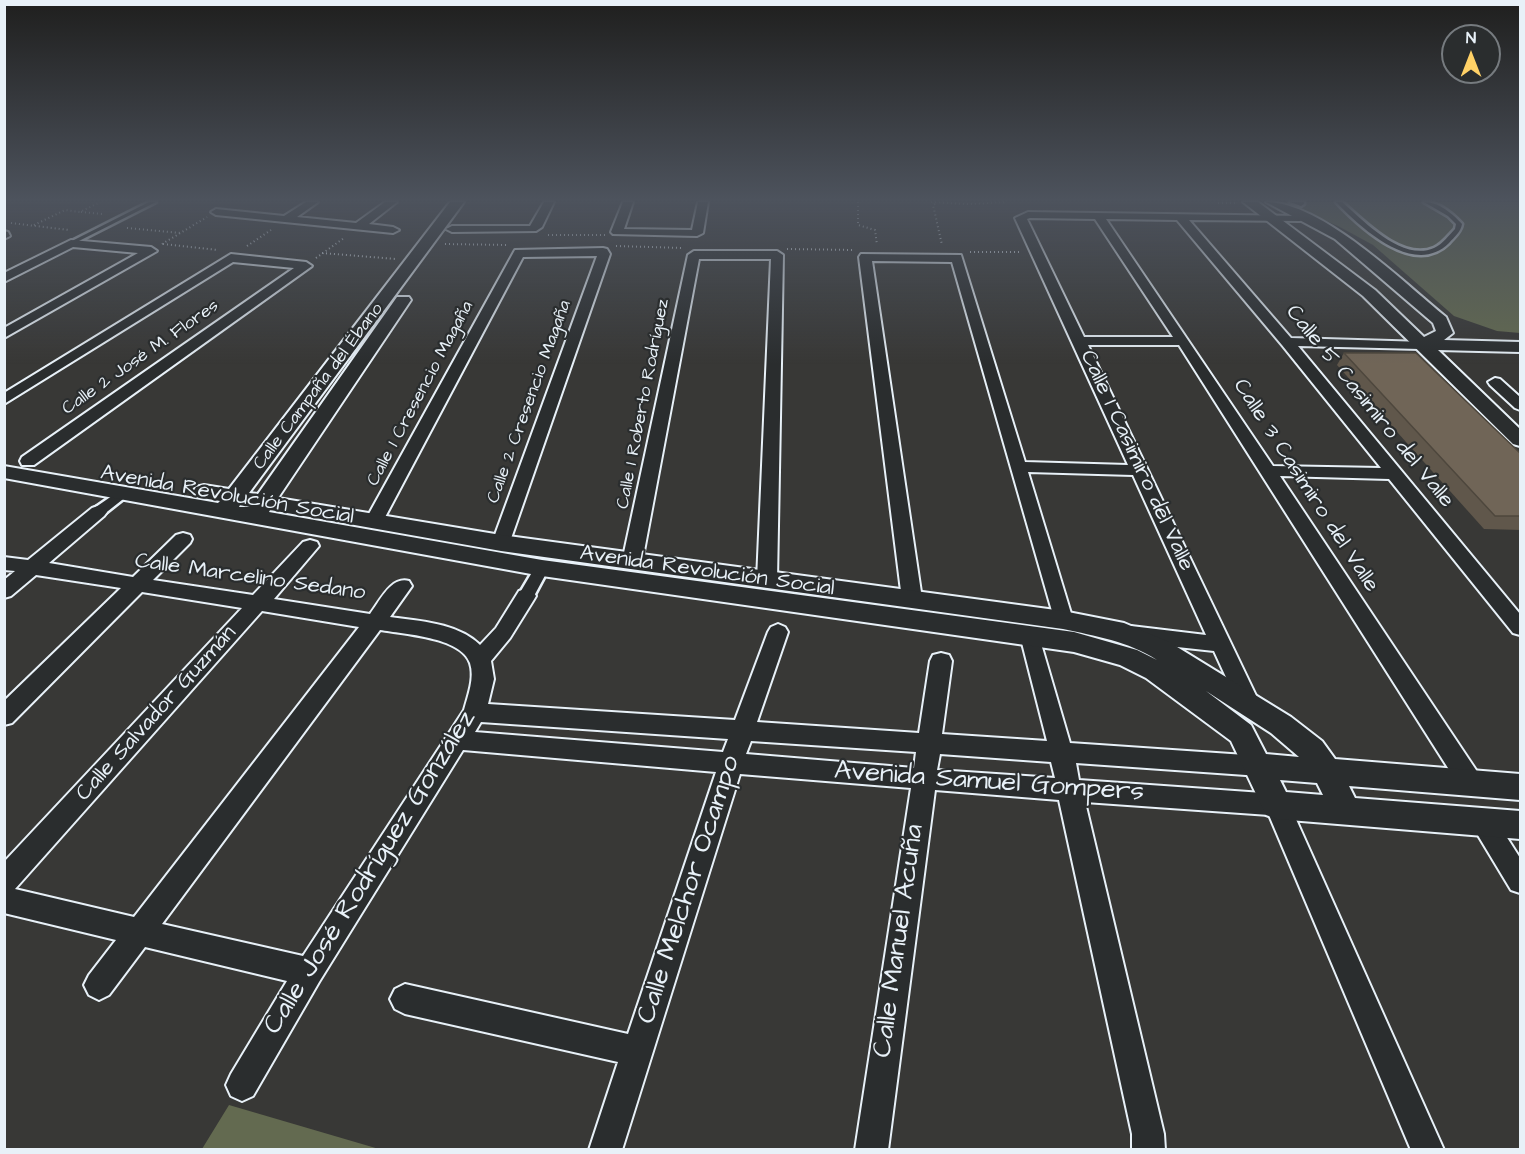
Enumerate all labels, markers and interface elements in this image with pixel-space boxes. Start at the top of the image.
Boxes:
north arrow [1441,24,1501,84]
text: N [1466,27,1476,49]
street label: Calle 2 José M. Flores [58,296,224,420]
street label: Calle 1 Roberto Rodríguez [613,297,675,511]
street label: Calle 1 Cresencio Magaña [363,298,479,490]
street label: Calle 2 Cresencio Magaña [483,298,577,506]
street label: Calle Campaña del Ébano [249,299,389,475]
street label: Calle 5 Casimiro del Valle [1279,300,1459,514]
street label: Calle 1 Casimiro del Valle [1073,347,1199,575]
street label: Calle 3 Casimiro del Valle [1226,375,1384,597]
street label: Avenida Revolución Social [98,461,356,531]
street label: Avenida Revolución Social [578,541,836,603]
street label: Calle Marcelino Sedano [133,549,367,607]
street label: Calle Salvador Guzmán [71,621,243,807]
street label: Calle José Rodríguez González [258,705,484,1041]
street label: Calle Melchor Ocampo [631,752,749,1028]
street label: Avenida Samuel Gompers [833,756,1145,810]
street label: Calle Manuel Acuña [868,822,932,1060]

